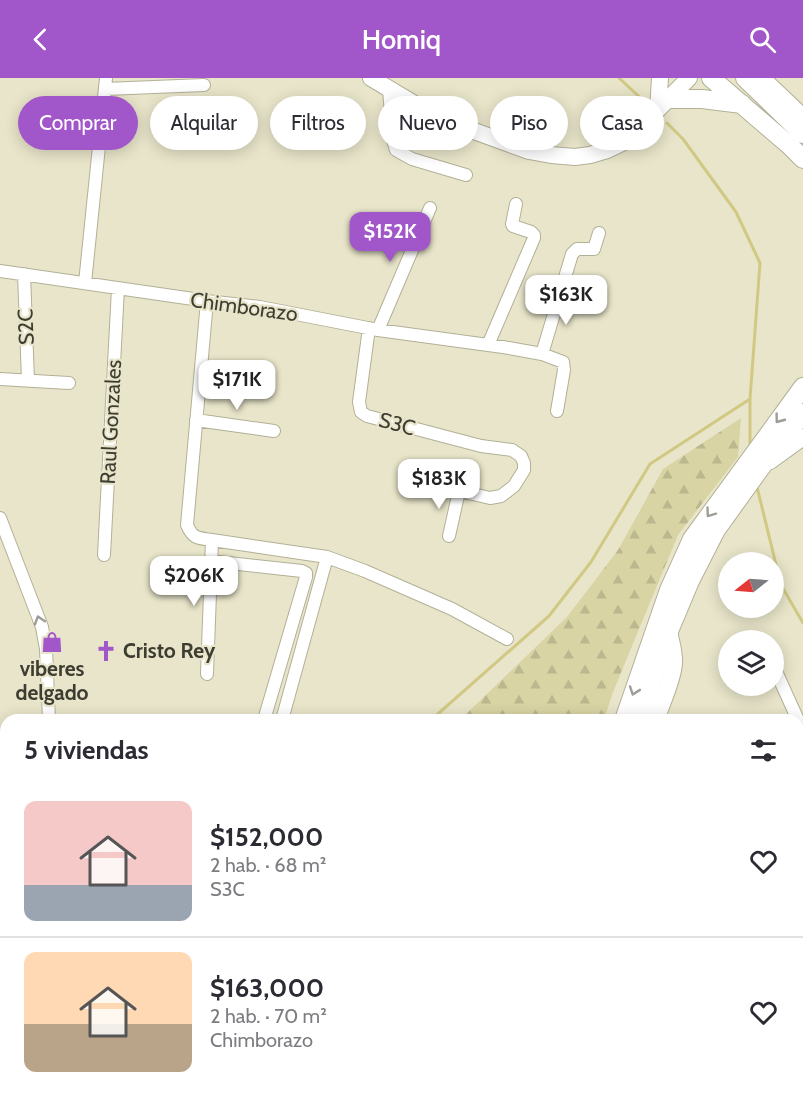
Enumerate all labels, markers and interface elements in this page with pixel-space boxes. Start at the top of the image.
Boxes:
icon: back [24,23,57,56]
text: Homiq [362,23,441,56]
icon: search [746,23,779,56]
chip: Comprar [18,96,138,150]
chip: Alquilar [150,96,258,150]
chip: Filtros [270,96,366,150]
chip: Nuevo [378,96,478,150]
chip: Piso [490,96,568,150]
chip: Casa [580,96,664,150]
pin: $152K [348,212,432,263]
text: $152K [364,219,416,243]
pin: $163K [524,275,608,326]
text: $163K [539,282,593,306]
street label: Chimborazo [189,287,299,326]
street label: S2C [12,308,39,346]
street label: Raul Gonzales [95,359,126,485]
pin: $171K [195,360,279,411]
text: $171K [212,367,262,391]
street label: S3C [376,407,418,440]
one-way arrow [776,412,787,423]
pin: $183K [397,459,481,510]
text: $183K [412,466,466,490]
one-way arrow [707,506,718,517]
north arrow [718,552,784,618]
map controls [718,552,784,696]
pin: $206K [152,556,236,607]
text: $206K [164,563,224,587]
one-way arrow [34,615,46,626]
shop icon: viberes delgado [40,630,64,654]
button: layers [718,630,784,696]
place label: Cristo Rey [123,638,216,663]
church icon: Cristo Rey [94,639,118,663]
place label: viberes delgado [15,656,89,705]
one-way arrow [629,685,642,696]
text: 5 viviendas [24,734,149,766]
icon: filters [747,734,780,767]
text: $152,000 [210,821,323,853]
icon: home [72,825,144,897]
icon: heart [747,845,780,878]
text: 2 hab. · 68 m² [210,853,326,877]
text: S3C [210,877,245,901]
text: $163,000 [210,972,324,1004]
icon: home [72,976,144,1048]
icon: heart [747,996,780,1029]
text: 2 hab. · 70 m² [210,1004,327,1028]
text: Chimborazo [210,1028,313,1052]

